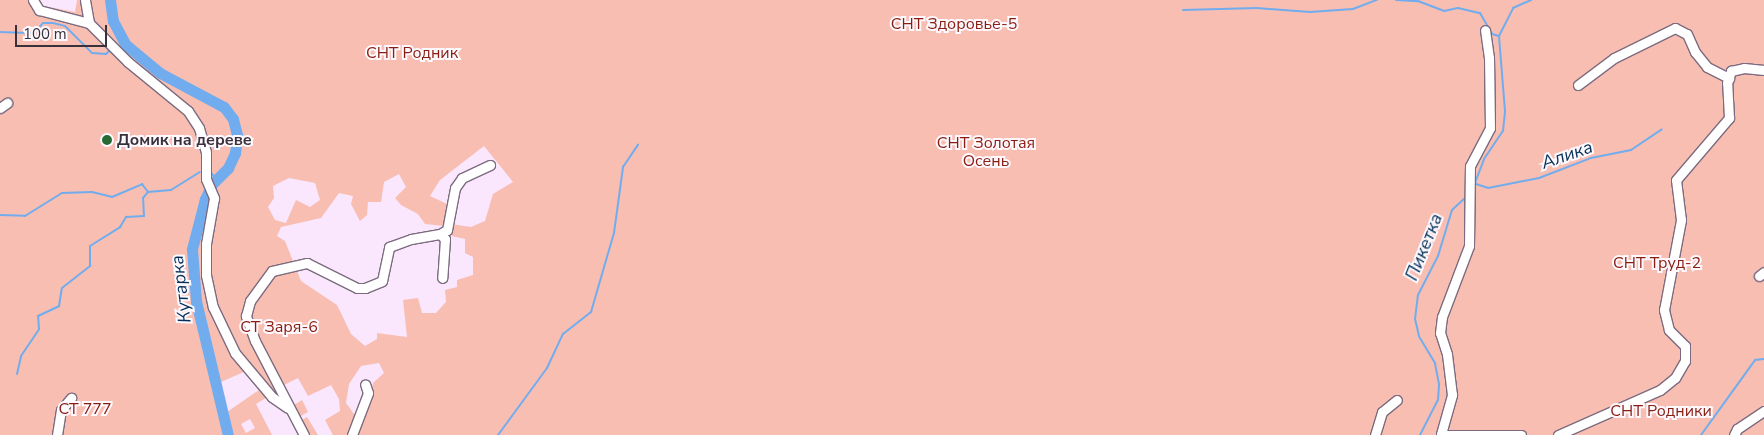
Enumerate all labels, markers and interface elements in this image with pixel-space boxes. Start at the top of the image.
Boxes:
park label: СНТ Здоровье-5 [891,14,1017,34]
scale bar [18,15,110,47]
text: 100 m [23,24,67,44]
park label: СНТ Родник [366,43,458,63]
place label: Домик на дереве [117,130,252,150]
park label: СНТ Золотая Осень [937,133,1035,171]
marker: Домик на дереве [101,134,113,146]
water label: Алика [1538,136,1596,174]
water label: Пикетка [1401,210,1447,284]
park label: СНТ Труд-2 [1613,253,1701,273]
water label: Кутарка [166,254,196,324]
park label: СТ Заря-6 [240,317,318,337]
park label: СТ 777 [58,399,112,419]
park label: СНТ Родники [1610,401,1712,421]

